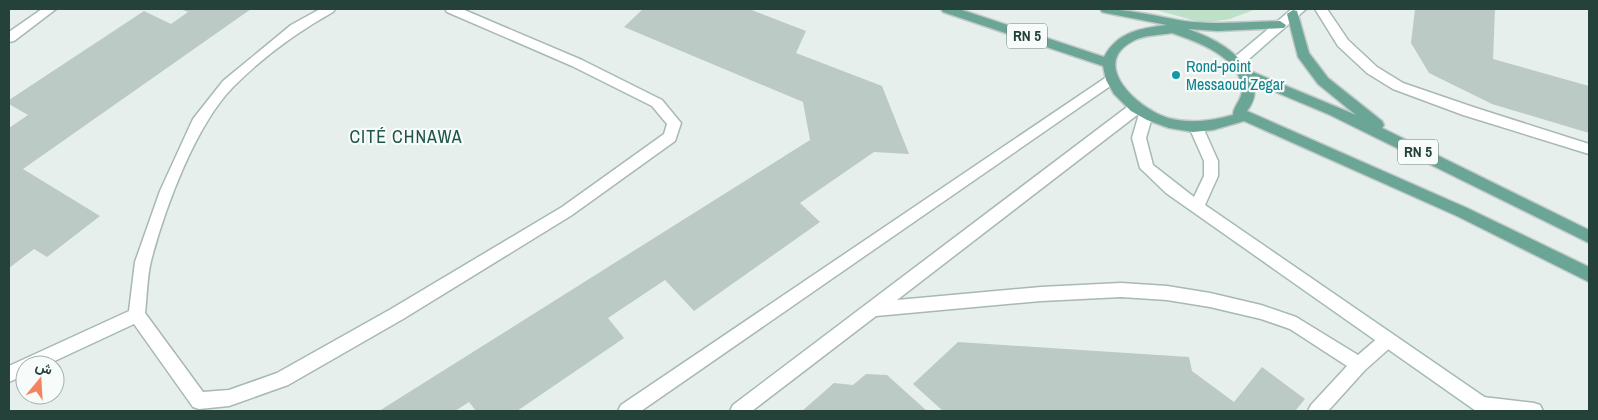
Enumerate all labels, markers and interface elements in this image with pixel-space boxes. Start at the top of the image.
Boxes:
road number: RN 5 [1007,24,1047,48]
place label: Rond-point Messaoud Zegar [1186,55,1285,95]
marker: Rond-point Messaoud Zegar [1170,69,1182,81]
district label: CITÉ CHNAWA [349,124,463,149]
road number: RN 5 [1398,140,1438,164]
north arrow [15,355,65,405]
text: ش [33,356,55,379]

